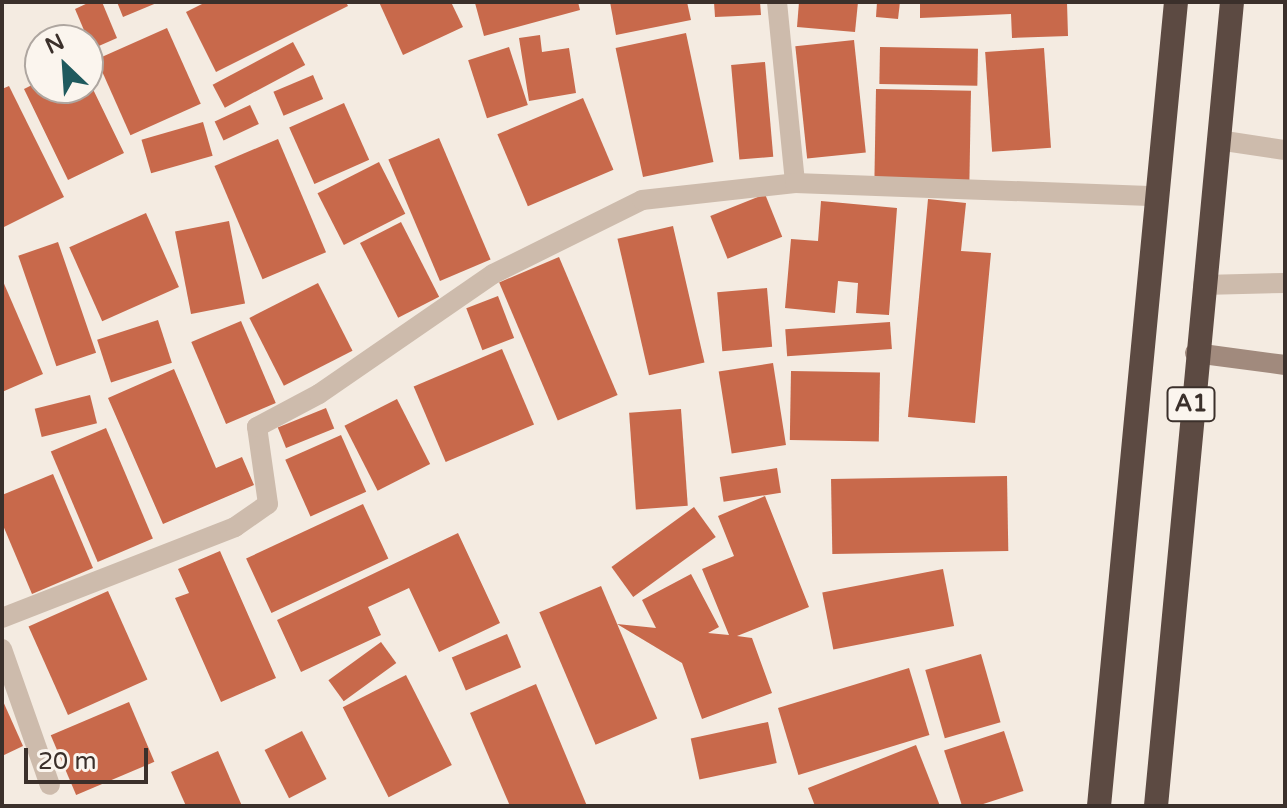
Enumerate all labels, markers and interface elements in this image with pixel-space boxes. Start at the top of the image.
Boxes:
north arrow [24,24,104,104]
text: N [41,29,68,60]
road number: A1 [1165,384,1217,424]
scale bar [28,732,152,782]
text: 20 m [38,747,96,776]

